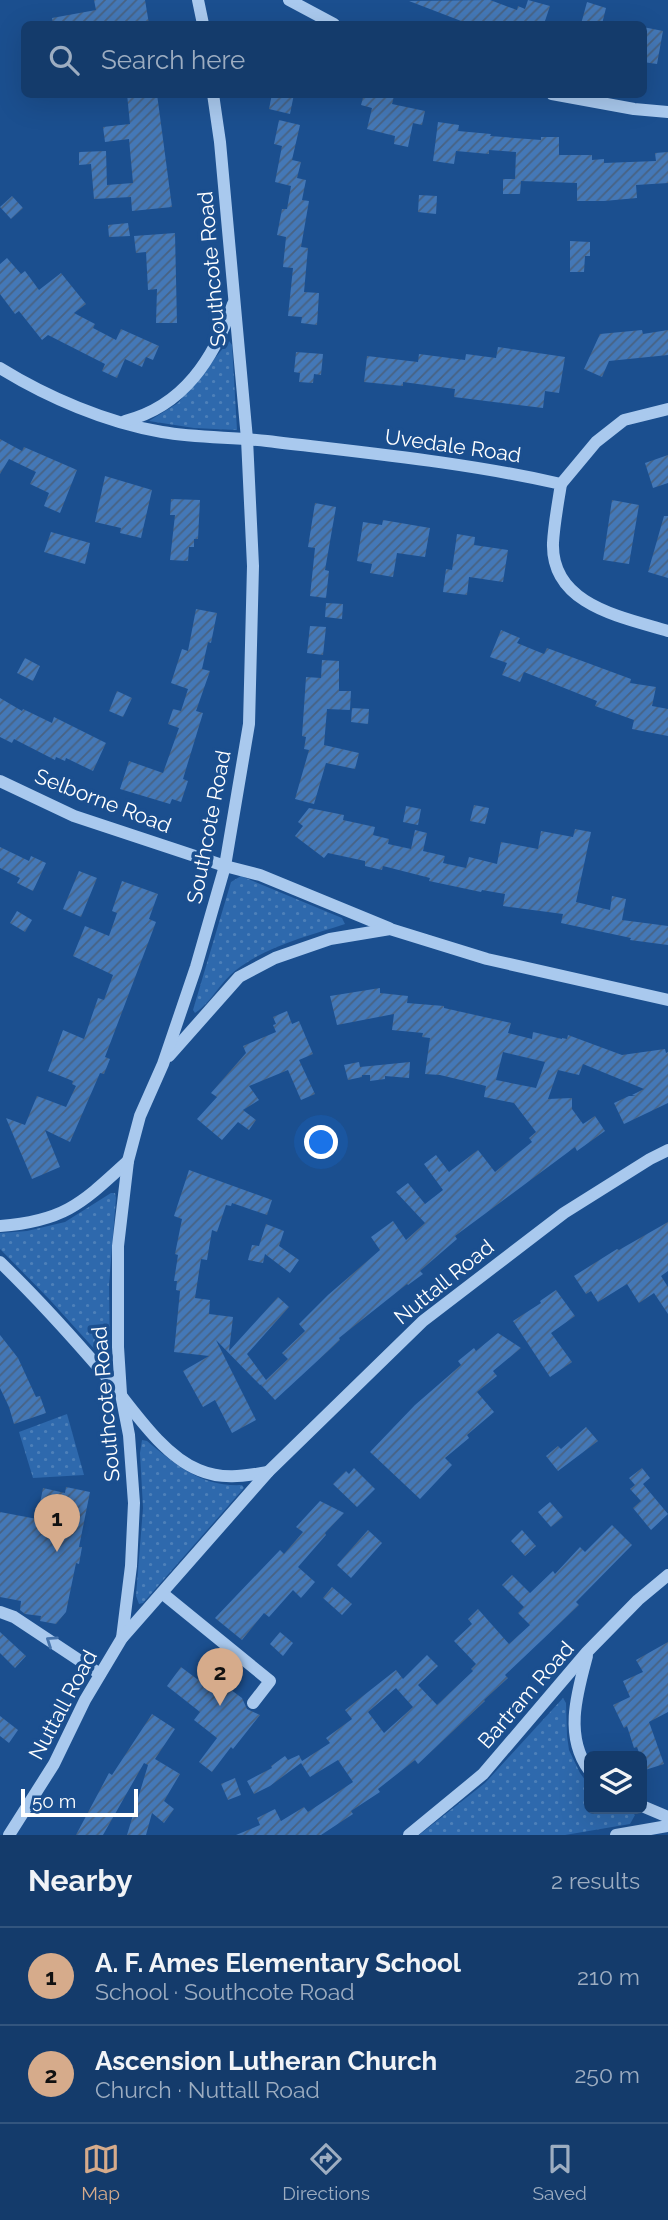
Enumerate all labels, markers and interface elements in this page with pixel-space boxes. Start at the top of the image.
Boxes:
search box [21,21,647,98]
icon: search [45,41,83,79]
text: Search here [101,45,245,75]
street label: Southcote Road [192,190,231,348]
street label: Uvedale Road [383,424,523,467]
street label: Southcote Road [181,748,236,906]
street label: Selborne Road [32,763,175,838]
your location [304,1125,338,1159]
street label: Nuttall Road [389,1234,498,1329]
street label: Southcote Road [86,1325,125,1483]
pin: 1 [34,1494,80,1552]
street label: Bartram Road [472,1636,579,1753]
one-way arrow [46,1637,59,1649]
street label: Nuttall Road [23,1646,102,1764]
pin: 2 [197,1648,243,1706]
map controls [584,1751,647,1814]
button: layers [584,1751,647,1814]
scale bar [21,1786,138,1818]
text: 50 m [32,1790,76,1812]
text: Nearby [28,1863,132,1898]
text: 2 results [551,1867,640,1894]
text: A. F. Ames Elementary School [95,1948,461,1978]
text: 1 [45,1963,57,1990]
text: 210 m [577,1963,640,1990]
text: School · Southcote Road [95,1978,354,2005]
text: Ascension Lutheran Church [95,2046,437,2076]
text: 2 [45,2061,57,2088]
text: 250 m [574,2061,640,2088]
text: Church · Nuttall Road [95,2076,320,2103]
tab: Map [81,2140,120,2204]
tab: Directions [282,2140,370,2204]
tab: Saved [532,2140,587,2204]

